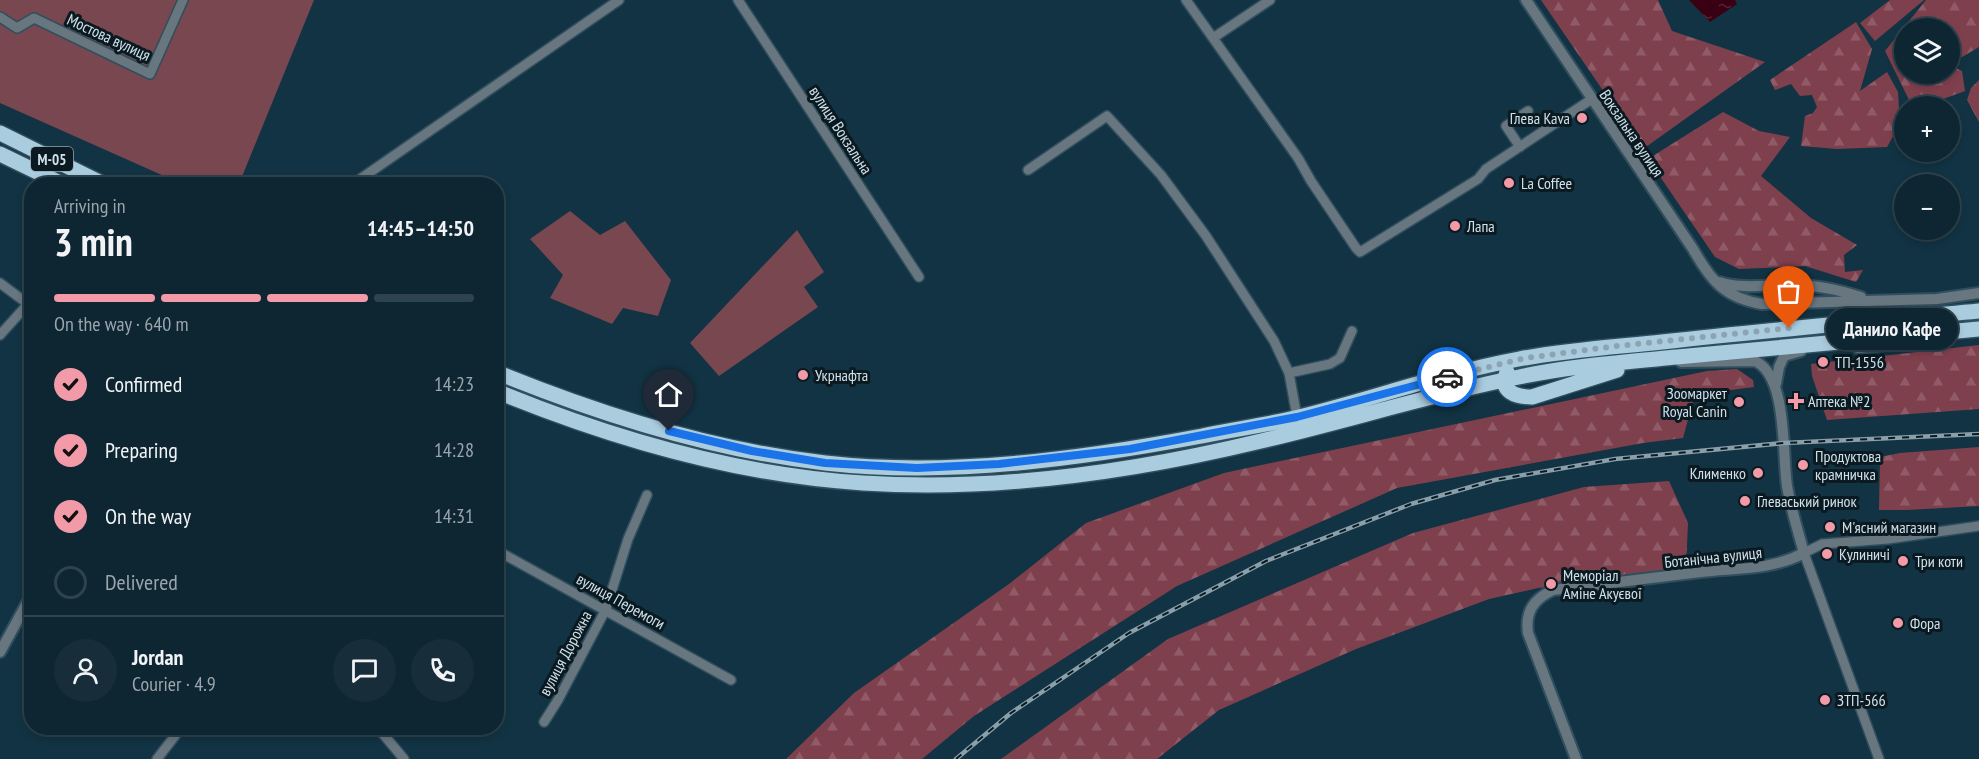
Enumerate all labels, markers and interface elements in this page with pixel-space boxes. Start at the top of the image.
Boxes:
street label: Мостова вулиця [64,9,154,65]
map controls [1894,18,1960,240]
button: layers [1894,18,1960,84]
street label: вулиця Вокзальна [805,82,877,178]
street label: Вокзальна вулиця [1595,86,1669,180]
button: + [1894,96,1960,162]
place label: Глева Kava [1510,108,1570,128]
marker: Глева Kava [1575,111,1589,125]
road number: М-05 [31,147,73,171]
place label: La Coffee [1521,173,1572,193]
button: − [1894,174,1960,240]
marker: La Coffee [1502,176,1516,190]
text: Arriving in [54,193,126,219]
text: 14:45–14:50 [367,214,474,242]
text: 3 min [54,216,133,267]
place label: Лапа [1466,216,1495,236]
marker: Лапа [1448,219,1462,233]
pin [1763,266,1814,328]
icon: bag [1772,275,1805,308]
callout: Данило Кафе [1825,307,1957,349]
text: On the way · 640 m [54,311,189,337]
text: Данило Кафе [1843,316,1941,342]
courier [1417,347,1477,407]
place label: ТП-1556 [1835,352,1884,372]
marker: ТП-1556 [1816,355,1830,369]
icon: car [1431,361,1464,394]
place label: Укрнафта [815,365,868,385]
icon: check [54,368,87,401]
marker: Укрнафта [796,368,810,382]
pin [643,369,694,431]
text: Confirmed [105,370,182,398]
text: 14:23 [434,371,474,397]
icon: home [652,378,685,411]
place label: Зоомаркет Royal Canin [1663,383,1728,421]
place label: Аптека №2 [1808,391,1870,411]
marker: Аптека №2 [1789,394,1803,408]
marker: Зоомаркет Royal Canin [1732,395,1746,409]
icon: check [54,434,87,467]
text: Preparing [105,436,178,464]
text: 14:28 [434,437,474,463]
place label: Продуктова крамничка [1815,446,1881,484]
marker: Продуктова крамничка [1796,458,1810,472]
place label: Клименко [1690,463,1746,483]
marker: Клименко [1751,466,1765,480]
place label: Глеваський ринок [1757,491,1858,511]
marker: Глеваський ринок [1738,494,1752,508]
icon: check [54,500,87,533]
text: On the way [105,502,191,530]
text: 14:31 [434,503,474,529]
place label: М'ясний магазин [1842,517,1936,537]
marker: М'ясний магазин [1823,520,1837,534]
street label: Ботанічна вулиця [1663,542,1763,572]
place label: Кулиничі [1839,544,1890,564]
marker: Кулиничі [1820,547,1834,561]
place label: Три коти [1915,551,1963,571]
marker: Три коти [1896,554,1910,568]
place label: Меморіал Аміне Акуєвої [1563,565,1642,603]
text: Delivered [105,568,178,596]
street label: вулиця Перемоги [573,568,669,634]
marker: Меморіал Аміне Акуєвої [1544,577,1558,591]
street label: вулиця Дорожна [534,607,596,699]
place label: Фора [1910,613,1940,633]
marker: Фора [1891,616,1905,630]
button: person [54,639,117,702]
button: chat [333,639,396,702]
button: phone [411,639,474,702]
text: Jordan [132,643,183,671]
text: Courier · 4.9 [132,671,216,697]
place label: ЗТП-566 [1837,690,1886,710]
marker: ЗТП-566 [1818,693,1832,707]

